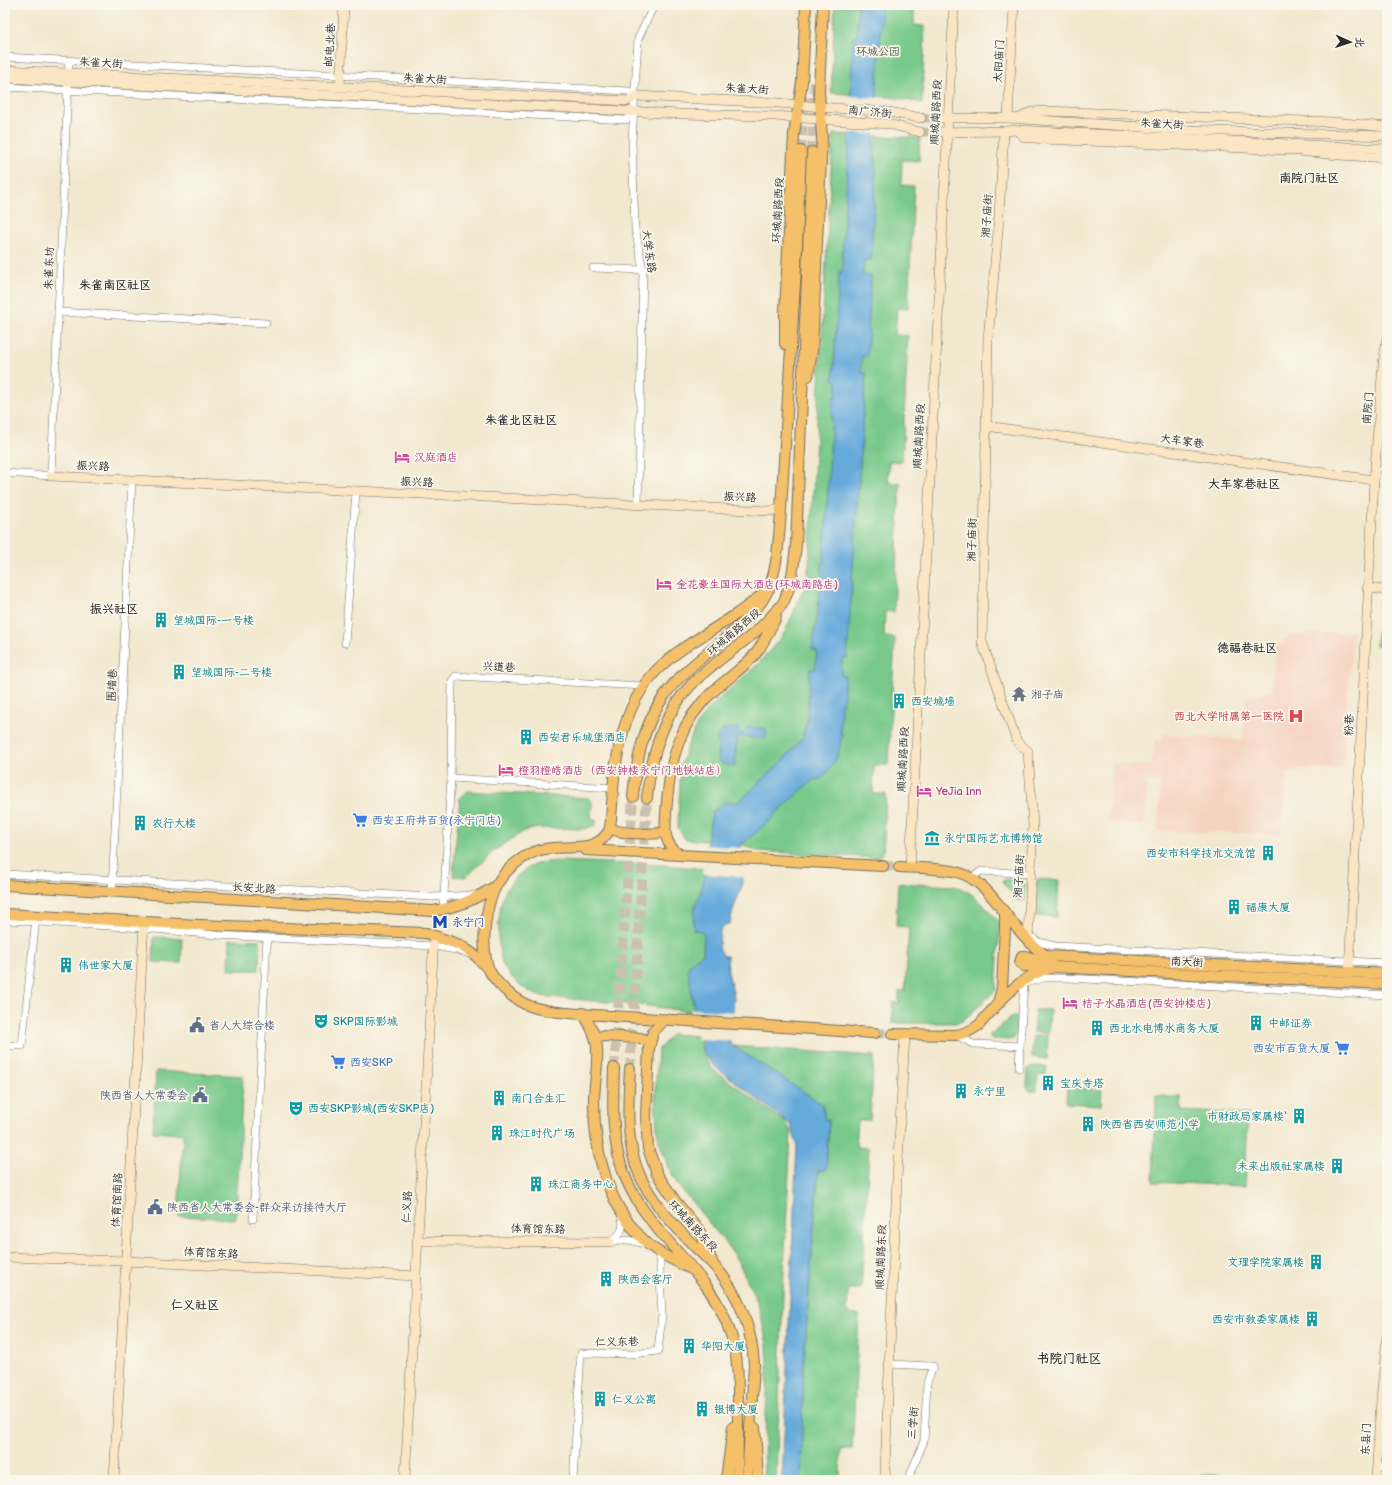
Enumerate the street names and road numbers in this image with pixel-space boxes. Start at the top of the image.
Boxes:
street label: 邮电北巷 [322,23,338,67]
street label: 太阳庙门 [991,39,1007,83]
street label: 朱雀大街 [79,55,124,71]
street label: 朱雀大街 [403,71,448,87]
street label: 顺城南路西段 [928,79,944,145]
street label: 朱雀大街 [725,81,770,97]
street label: 南广济街 [848,104,893,120]
street label: 朱雀大街 [1140,116,1185,132]
street label: 环城南路西段 [770,177,786,243]
street label: 湘子庙街 [979,193,995,238]
street label: 大学东路 [640,228,658,274]
street label: 朱雀东坊 [42,246,56,290]
street label: 南院门 [1360,391,1376,425]
street label: 顺城南路西段 [911,403,927,469]
street label: 大车家巷 [1159,432,1205,450]
street label: 振兴路 [76,459,110,473]
street label: 振兴路 [400,475,434,489]
street label: 振兴路 [723,490,757,504]
street label: 湘子庙街 [965,517,979,562]
street label: 环城南路西段 [705,606,763,658]
street label: 兴道巷 [482,660,516,674]
street label: 围墙巷 [105,668,119,702]
street label: 粉巷 [1342,714,1356,736]
street label: 顺城南路西段 [895,726,911,792]
street label: 湘子庙街 [1011,853,1027,898]
street label: 长安北路 [232,880,276,896]
street label: 南大街 [1170,955,1205,969]
street label: 体育馆南路 [109,1172,125,1228]
street label: 仁义路 [400,1190,414,1224]
street label: 环城南路东段 [666,1197,720,1255]
street label: 体育馆东路 [510,1222,566,1236]
street label: 顺城南路东段 [873,1224,889,1290]
street label: 体育馆东路 [183,1245,239,1261]
street label: 仁义东巷 [595,1335,639,1349]
street label: 三学街 [905,1405,921,1440]
street label: 东县门 [1359,1422,1373,1456]

